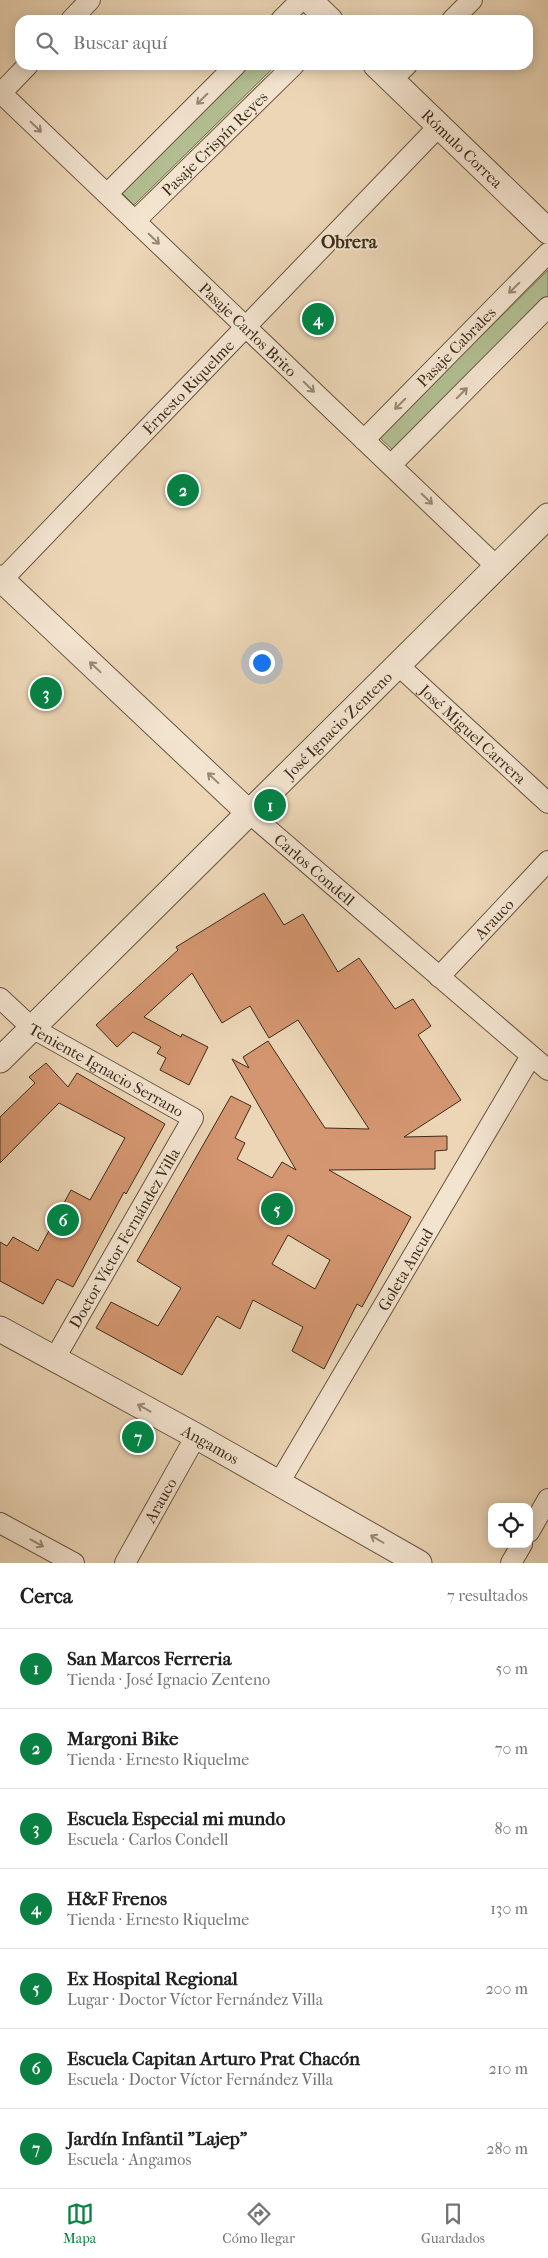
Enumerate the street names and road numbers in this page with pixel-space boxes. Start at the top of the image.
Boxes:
street label: Pasaje Crispín Reyes [158,87,272,200]
street label: Rómulo Correa [418,105,507,192]
street label: Pasaje Carlos Brito [195,279,301,381]
street label: Pasaje Cabrales [413,303,500,391]
street label: Ernesto Riquelme [139,336,238,438]
street label: José Ignacio Zenteno [279,667,396,784]
street label: José Miguel Carrera [414,679,530,788]
street label: Carlos Condell [270,830,359,910]
street label: Arauco [470,895,518,944]
street label: Teniente Ignacio Serrano [25,1019,187,1121]
street label: Doctor Víctor Fernández Villa [65,1144,184,1332]
street label: Goleta Ancud [374,1225,437,1314]
street label: Angamos [177,1421,242,1469]
street label: Arauco [140,1475,181,1527]

